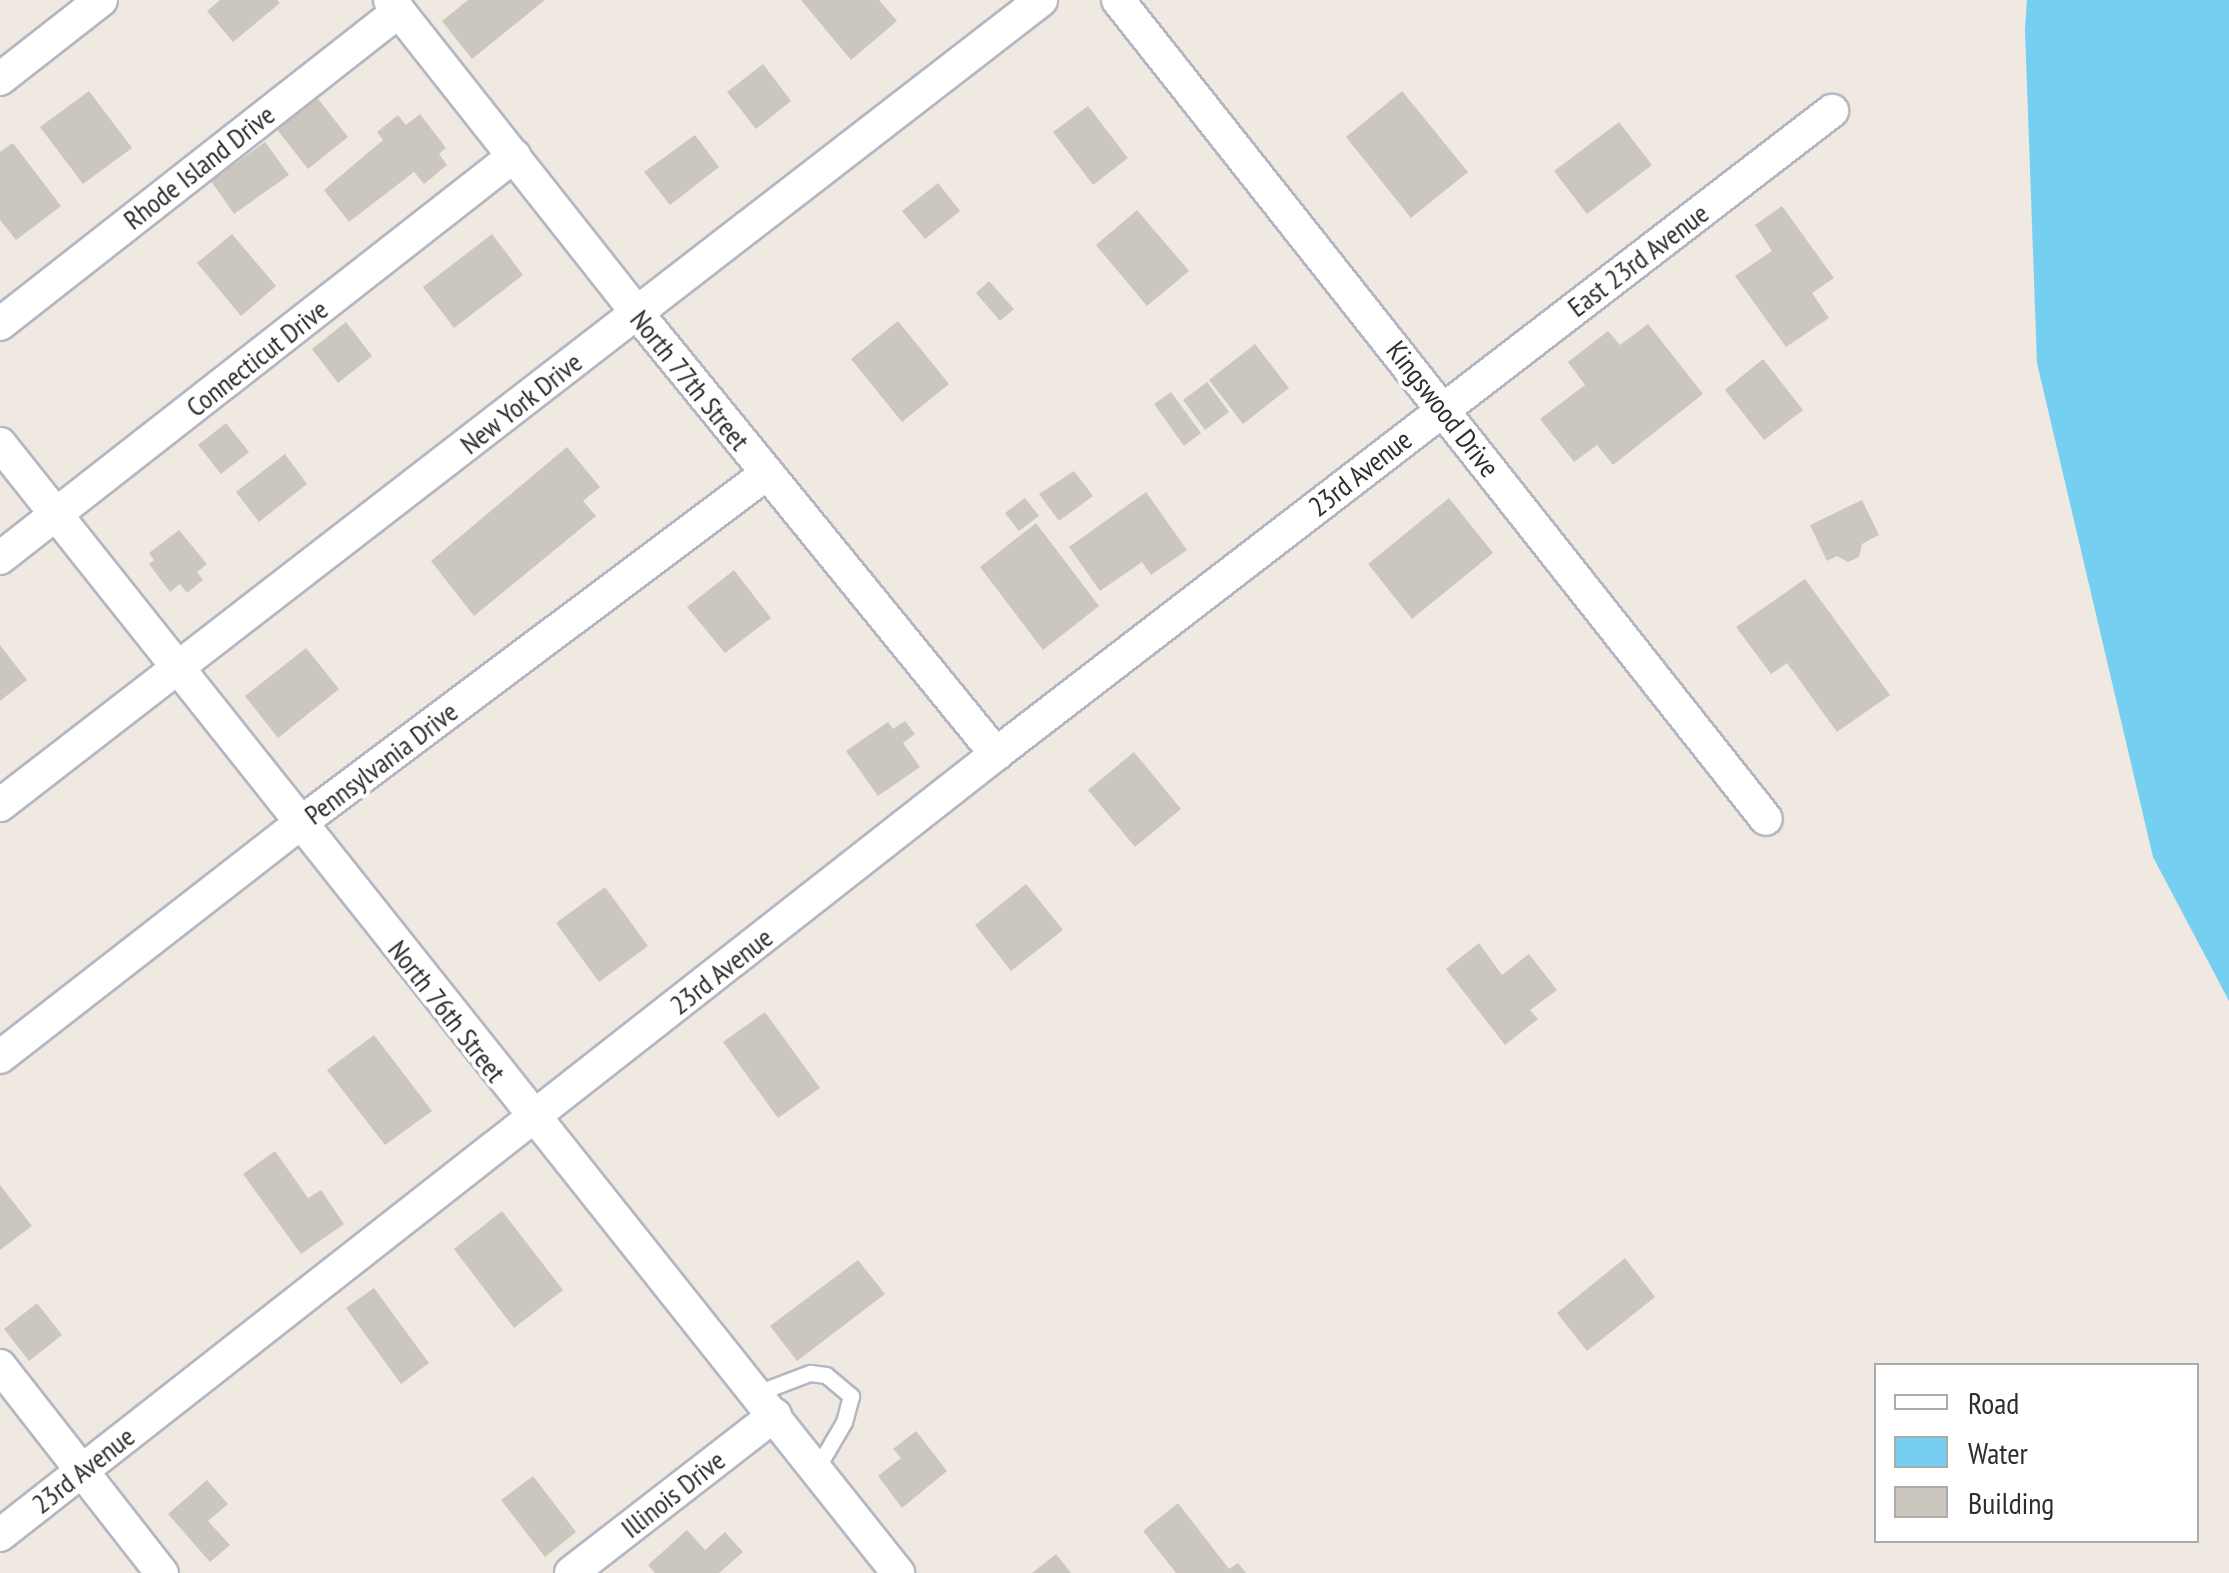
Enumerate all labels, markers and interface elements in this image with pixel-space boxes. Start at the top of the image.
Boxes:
street label: Rhode Island Drive [117,98,281,236]
street label: East 23rd Avenue [1561,196,1715,324]
street label: Connecticut Drive [180,292,334,424]
street label: North 77th Street [623,303,757,457]
street label: Kingswood Drive [1380,334,1506,484]
street label: New York Drive [453,345,589,461]
street label: 23rd Avenue [1302,422,1418,524]
street label: Pennsylvania Drive [298,695,464,831]
street label: 23rd Avenue [663,920,779,1022]
street label: North 76th Street [381,933,513,1089]
legend [1874,1363,2199,1543]
text: Road [1968,1383,2019,1422]
street label: 23rd Avenue [25,1419,141,1521]
text: Water [1968,1433,2028,1472]
street label: Illinois Drive [614,1443,732,1545]
text: Building [1968,1483,2054,1522]

